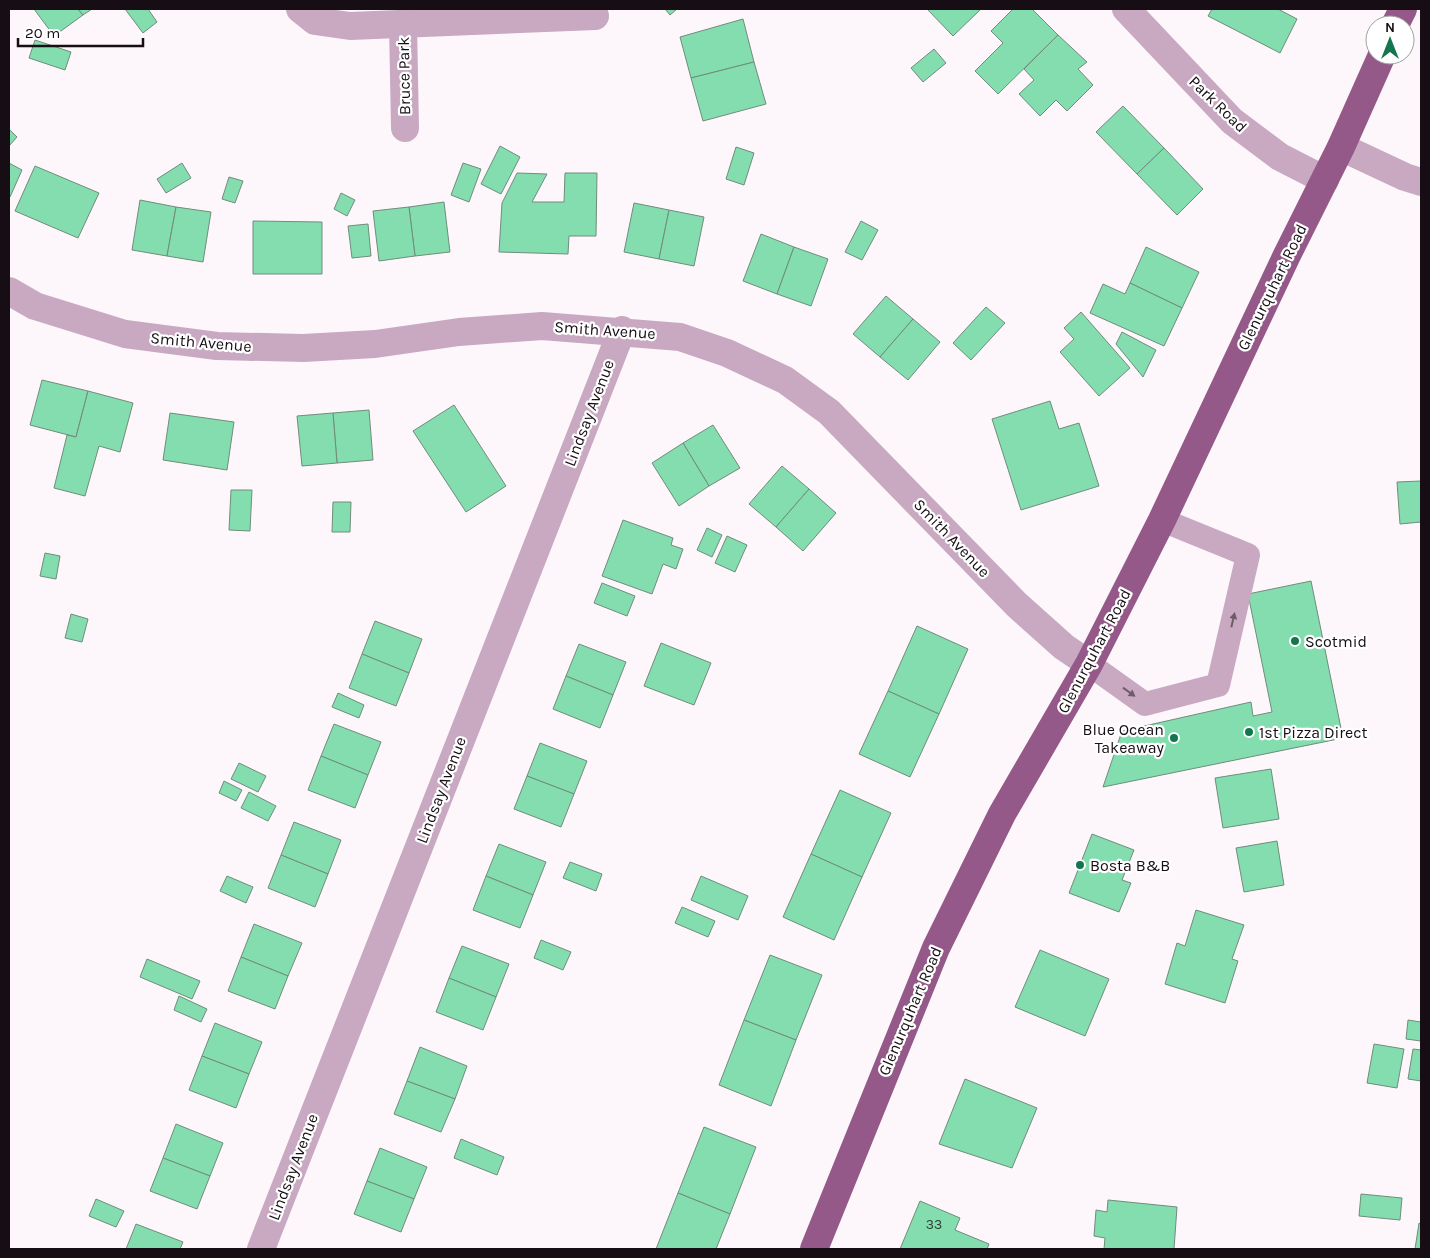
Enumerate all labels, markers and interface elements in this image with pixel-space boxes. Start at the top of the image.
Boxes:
scale bar [18,15,142,47]
north arrow [1365,15,1415,65]
text: N [1385,19,1395,36]
text: 20 m [25,24,60,42]
street label: Bruce Park [394,37,414,115]
street label: Park Road [1185,72,1251,136]
street label: Glenurquhart Road [1233,221,1311,353]
street label: Smith Avenue [554,317,656,343]
street label: Smith Avenue [150,328,252,356]
street label: Lindsay Avenue [560,357,618,469]
street label: Smith Avenue [910,495,994,581]
street label: Glenurquhart Road [1053,586,1135,716]
one-way arrow [1229,612,1237,628]
place label: Scotmid [1305,632,1367,651]
marker: Scotmid [1289,635,1301,647]
one-way arrow [1122,687,1135,697]
place label: Blue Ocean Takeaway [1083,720,1165,757]
place label: 1st Pizza Direct [1259,723,1368,742]
marker: 1st Pizza Direct [1243,726,1255,738]
marker: Blue Ocean Takeaway [1168,732,1180,744]
street label: Lindsay Avenue [412,734,470,846]
place label: Bosta B&B [1090,856,1170,875]
marker: Bosta B&B [1074,859,1086,871]
street label: Glenurquhart Road [874,944,946,1078]
street label: Lindsay Avenue [264,1111,322,1223]
house number: 33 [926,1216,942,1233]

